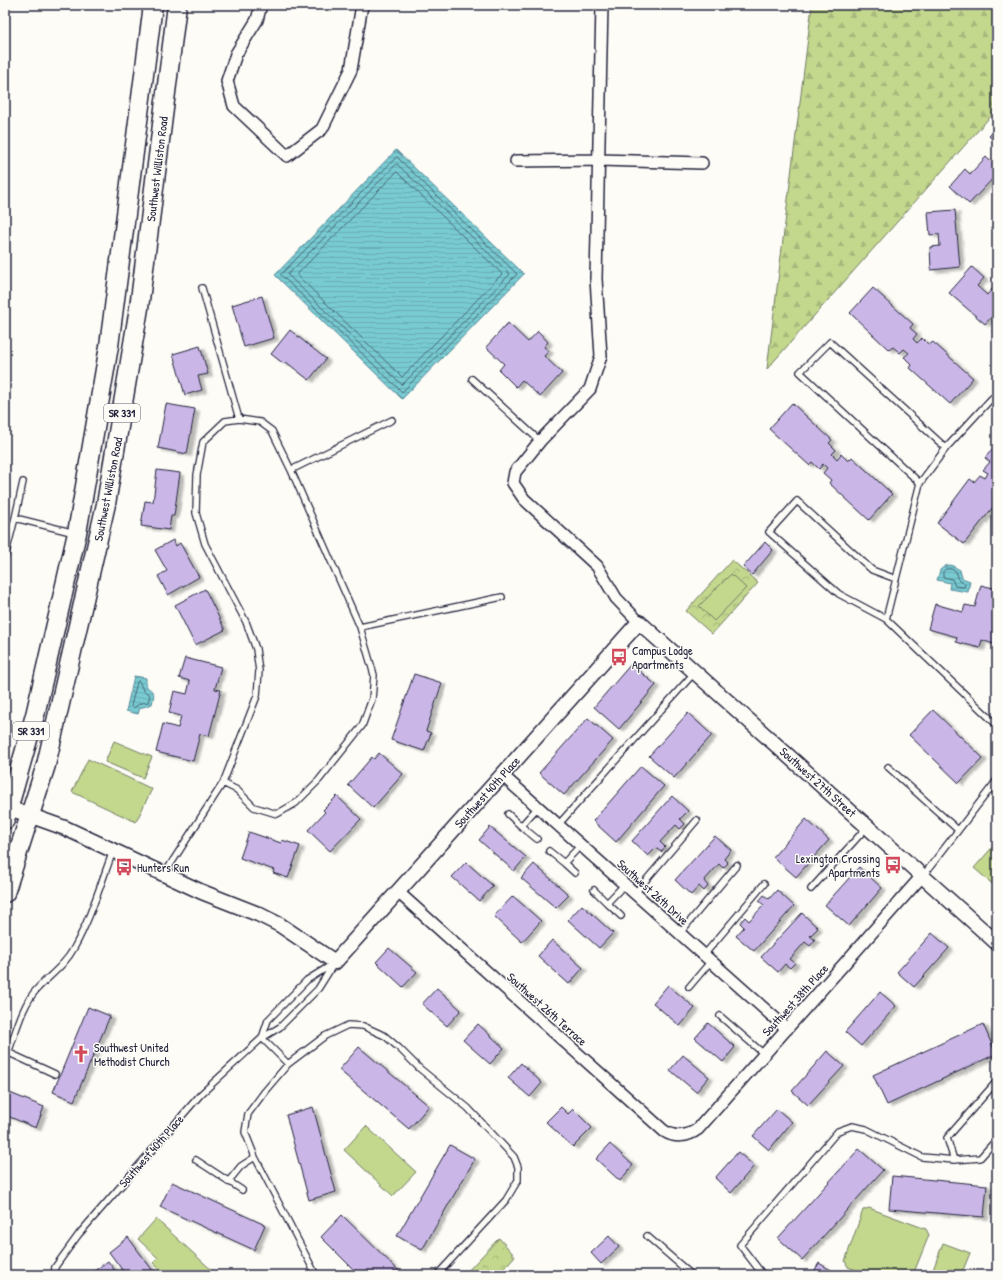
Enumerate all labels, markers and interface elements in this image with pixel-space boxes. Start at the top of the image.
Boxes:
street label: Southwest Williston Road [142,115,172,222]
road number: SR 331 [104,404,140,422]
street label: Southwest Williston Road [90,435,126,542]
place label: Campus Lodge Apartments [632,642,693,673]
bus stop icon: Campus Lodge Apartments [609,647,629,667]
road number: SR 331 [13,722,49,740]
street label: Southwest 27th Street [776,743,861,822]
street label: Southwest 40th Place [450,752,524,832]
place label: Lexington Crossing Apartments [796,850,880,881]
street label: Southwest 26th Drive [613,855,693,929]
bus stop icon: Lexington Crossing Apartments [883,855,903,875]
bus stop icon: Hunters Run [114,857,134,877]
place label: Hunters Run [137,859,189,876]
street label: Southwest 38th Place [758,960,832,1040]
street label: Southwest 26th Terrace [503,968,591,1050]
place label: Southwest United Methodist Church [94,1039,170,1070]
church icon: Southwest United Methodist Church [71,1044,91,1064]
street label: Southwest 40th Place [115,1111,187,1191]

